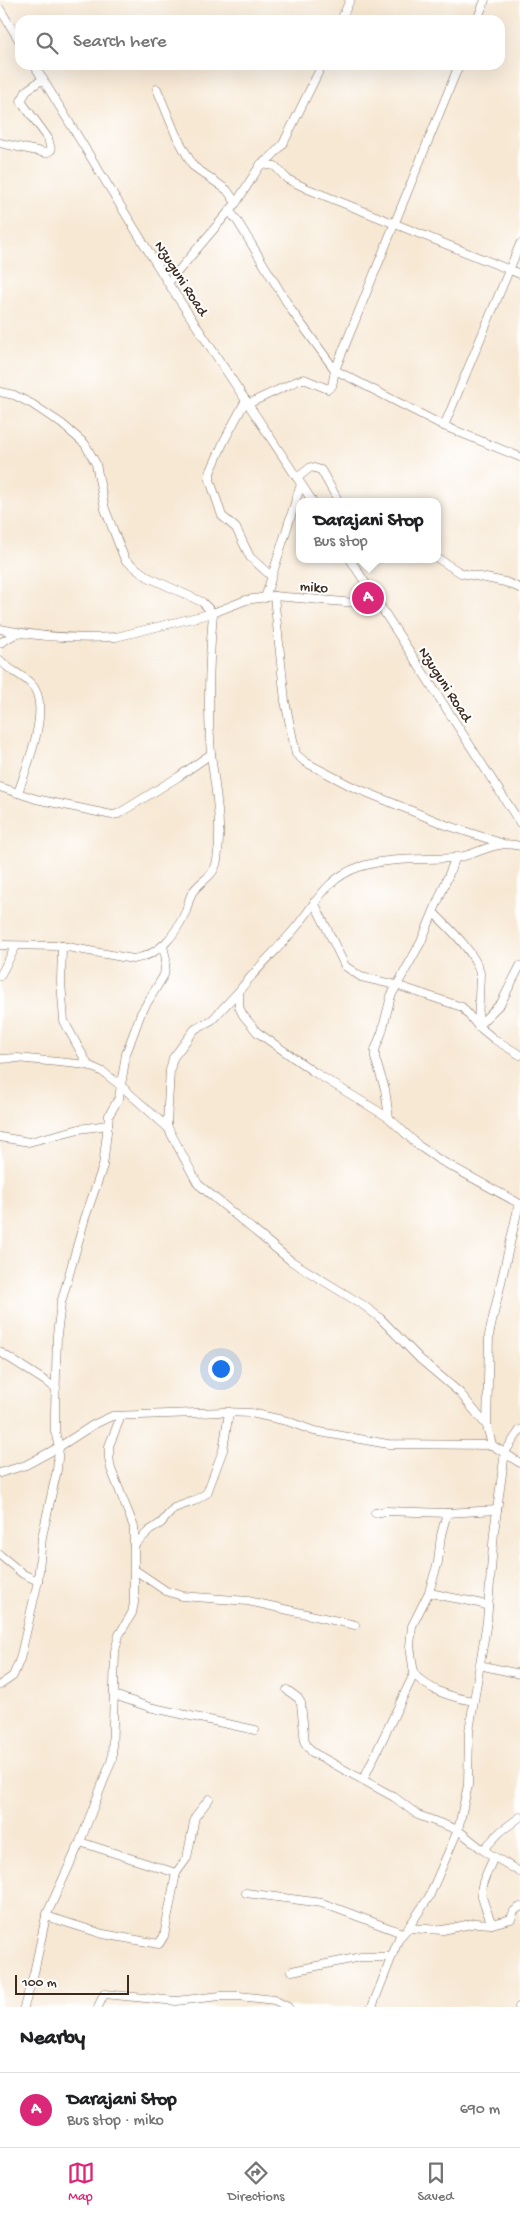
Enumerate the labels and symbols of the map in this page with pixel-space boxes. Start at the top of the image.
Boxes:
street label: Nzuguni Road [149,238,212,321]
street label: miko [299,578,329,598]
pin: A [352,579,384,617]
street label: Nzuguni Road [413,644,476,727]
your location [208,1356,234,1382]
scale bar [15,1972,129,1995]

